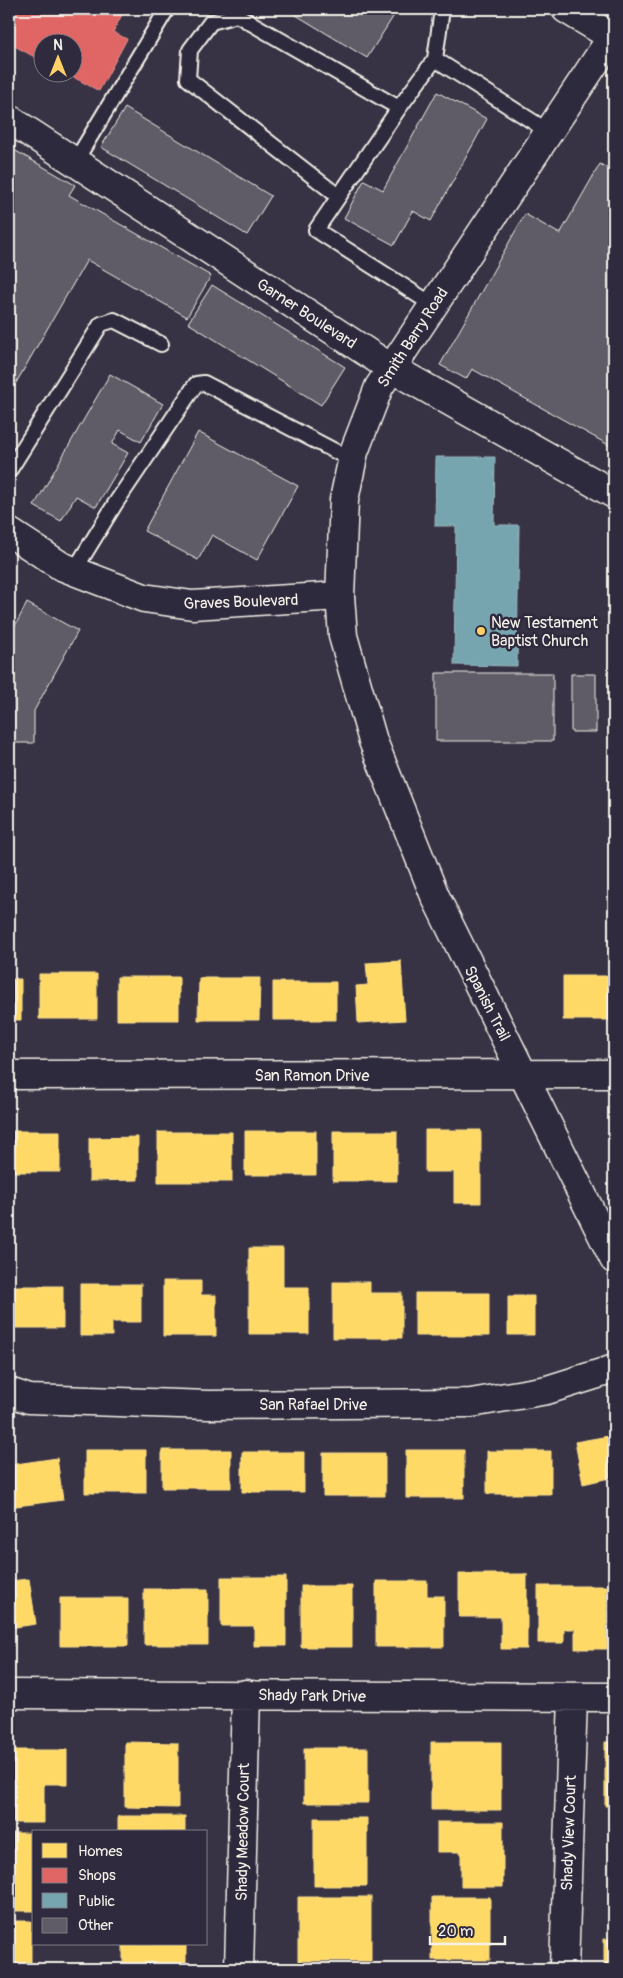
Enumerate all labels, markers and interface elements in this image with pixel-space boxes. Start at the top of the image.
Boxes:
north arrow [32,32,82,82]
text: N [53,37,63,54]
street label: Garner Boulevard [253,274,360,354]
street label: Smith Barry Road [373,284,453,391]
street label: Graves Boulevard [183,590,299,614]
place label: New Testament Baptist Church [491,613,598,651]
marker: New Testament Baptist Church [475,625,487,637]
street label: Spanish Trail [460,962,515,1045]
street label: San Ramon Drive [255,1066,370,1086]
street label: San Rafael Drive [259,1395,367,1415]
street label: Shady Park Drive [258,1685,366,1707]
street label: Shady Meadow Court [232,1762,254,1901]
street label: Shady View Court [557,1774,581,1891]
legend [32,1830,208,1946]
text: Homes [78,1842,123,1861]
text: Shops [78,1866,116,1885]
text: Public [78,1892,115,1911]
scale bar [430,1913,506,1945]
text: Other [78,1916,114,1935]
text: 20 m [438,1922,473,1941]

